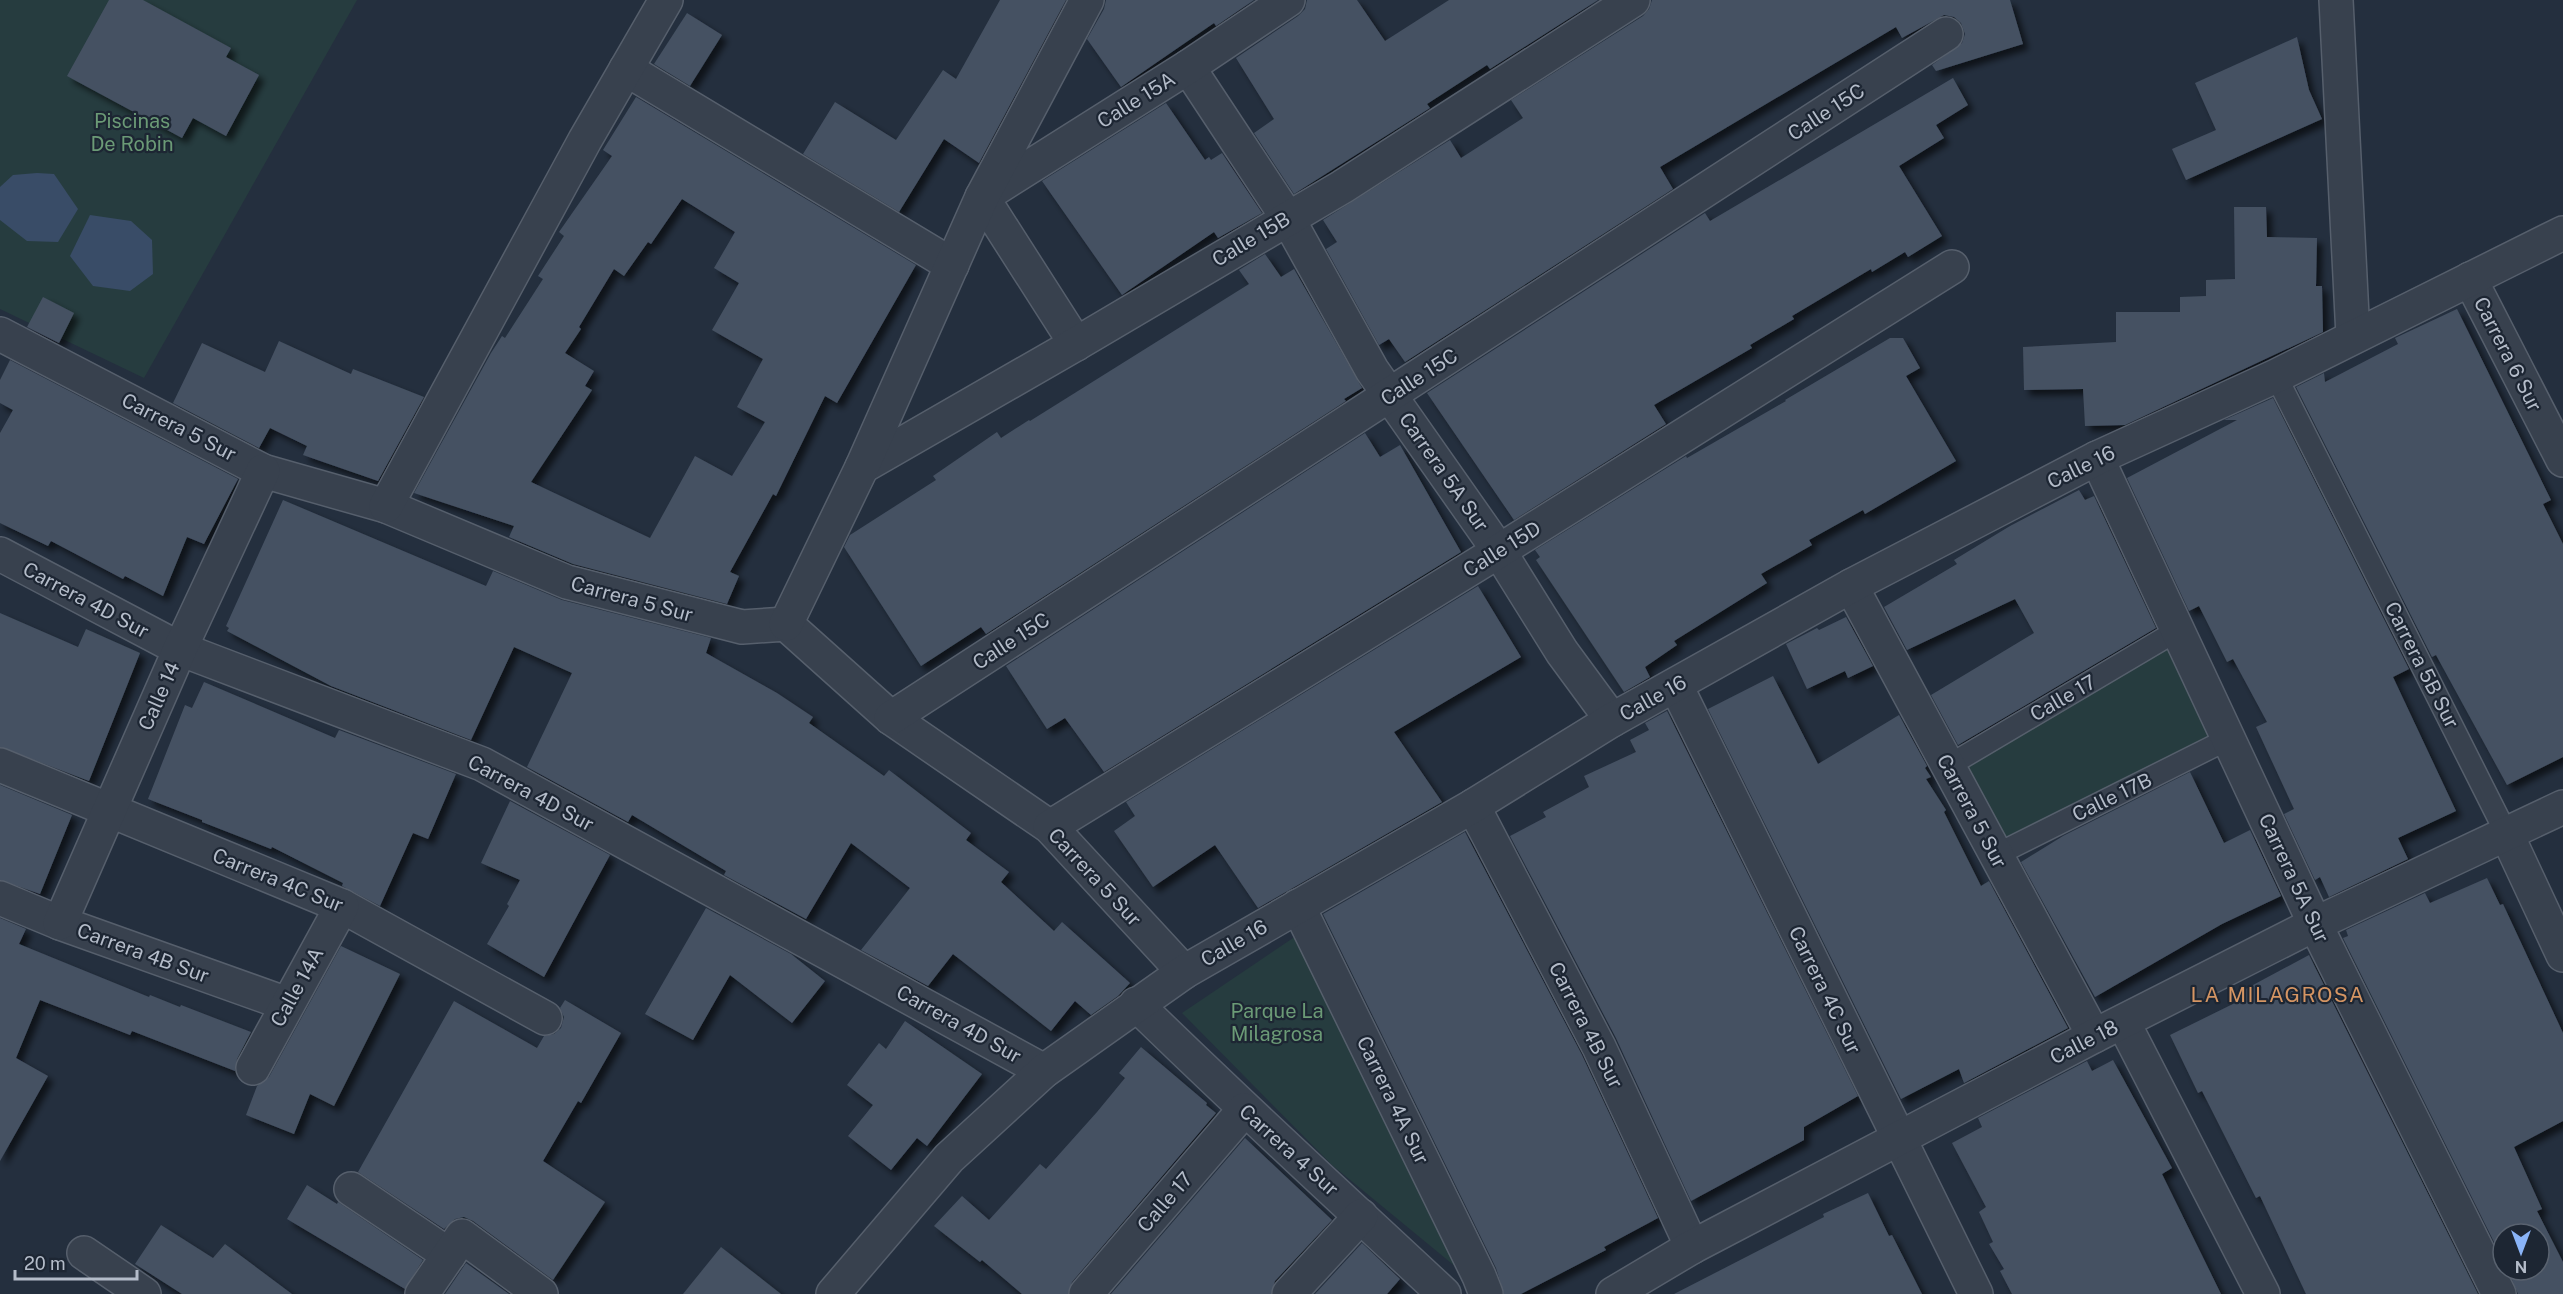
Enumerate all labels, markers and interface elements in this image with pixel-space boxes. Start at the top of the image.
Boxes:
street label: Calle 15A [1093,67,1179,133]
street label: Calle 15C [1783,78,1869,146]
park label: Piscinas De Robin [91,109,174,156]
street label: Calle 15B [1208,206,1294,272]
street label: Carrera 6 Sur [2469,293,2547,415]
street label: Calle 15C [1376,343,1462,411]
street label: Carrera 5 Sur [118,388,241,466]
street label: Carrera 5A Sur [1394,408,1494,536]
street label: Calle 16 [2043,440,2119,494]
street label: Calle 15D [1459,516,1545,582]
street label: Carrera 4D Sur [19,557,153,643]
street label: Carrera 5 Sur [568,571,696,627]
street label: Carrera 5B Sur [2380,598,2464,732]
street label: Calle 15C [968,607,1054,675]
street label: Calle 14 [133,658,185,734]
street label: Calle 16 [1615,670,1691,726]
street label: Calle 17 [2026,670,2100,726]
street label: Carrera 4D Sur [464,750,598,836]
street label: Carrera 5 Sur [1932,750,2012,872]
street label: Calle 17B [2068,767,2156,827]
street label: Carrera 5A Sur [2254,810,2334,947]
street label: Carrera 5 Sur [1043,823,1147,931]
street label: Carrera 4C Sur [209,843,347,917]
street label: Calle 16 [1197,914,1271,972]
street label: Carrera 4B Sur [74,918,212,988]
street label: Carrera 4C Sur [1784,922,1866,1058]
street label: Calle 14A [265,943,329,1031]
street label: Carrera 4B Sur [1544,958,1628,1092]
street label: Carrera 4D Sur [892,980,1026,1068]
district label: LA MILAGROSA [2191,982,2365,1007]
park label: Parque La Milagrosa [1230,999,1324,1046]
street label: Calle 18 [2046,1015,2122,1069]
street label: Carrera 4A Sur [1352,1032,1434,1168]
street label: Carrera 4 Sur [1234,1099,1344,1201]
street label: Calle 17 [1132,1167,1198,1237]
north arrow [2491,1222,2551,1282]
scale bar [15,1243,136,1281]
text: 20 m [24,1253,66,1274]
text: N [2515,1257,2527,1276]

